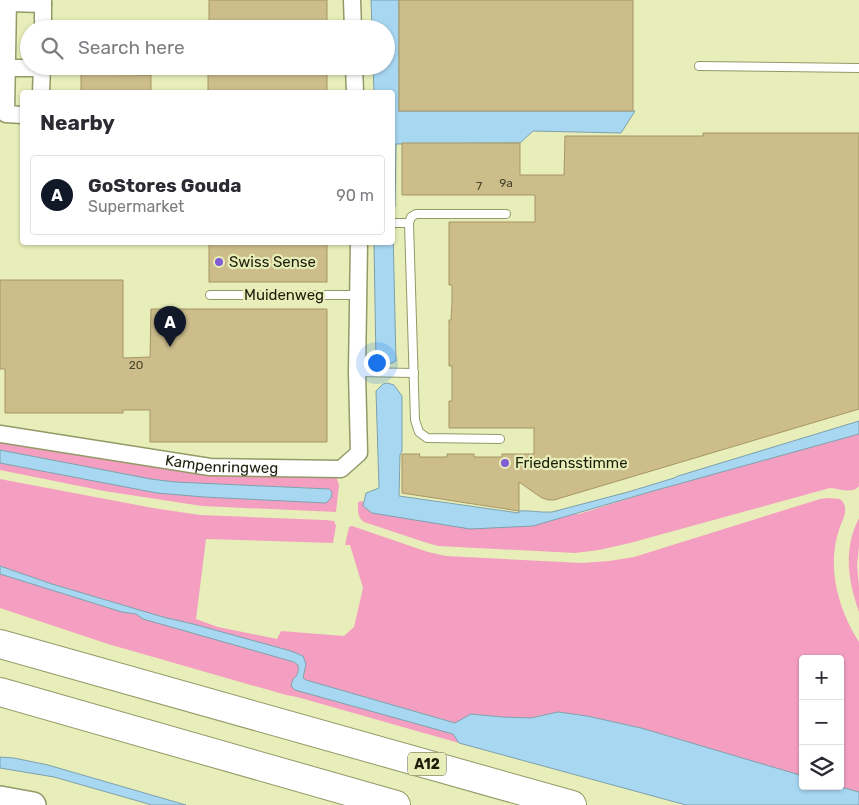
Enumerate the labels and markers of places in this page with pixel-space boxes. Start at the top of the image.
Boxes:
place label: Swiss Sense [229,253,316,271]
marker: Swiss Sense [213,256,225,268]
pin: A [154,306,186,347]
place label: Friedensstimme [515,454,628,472]
marker: Friedensstimme [499,457,511,469]

